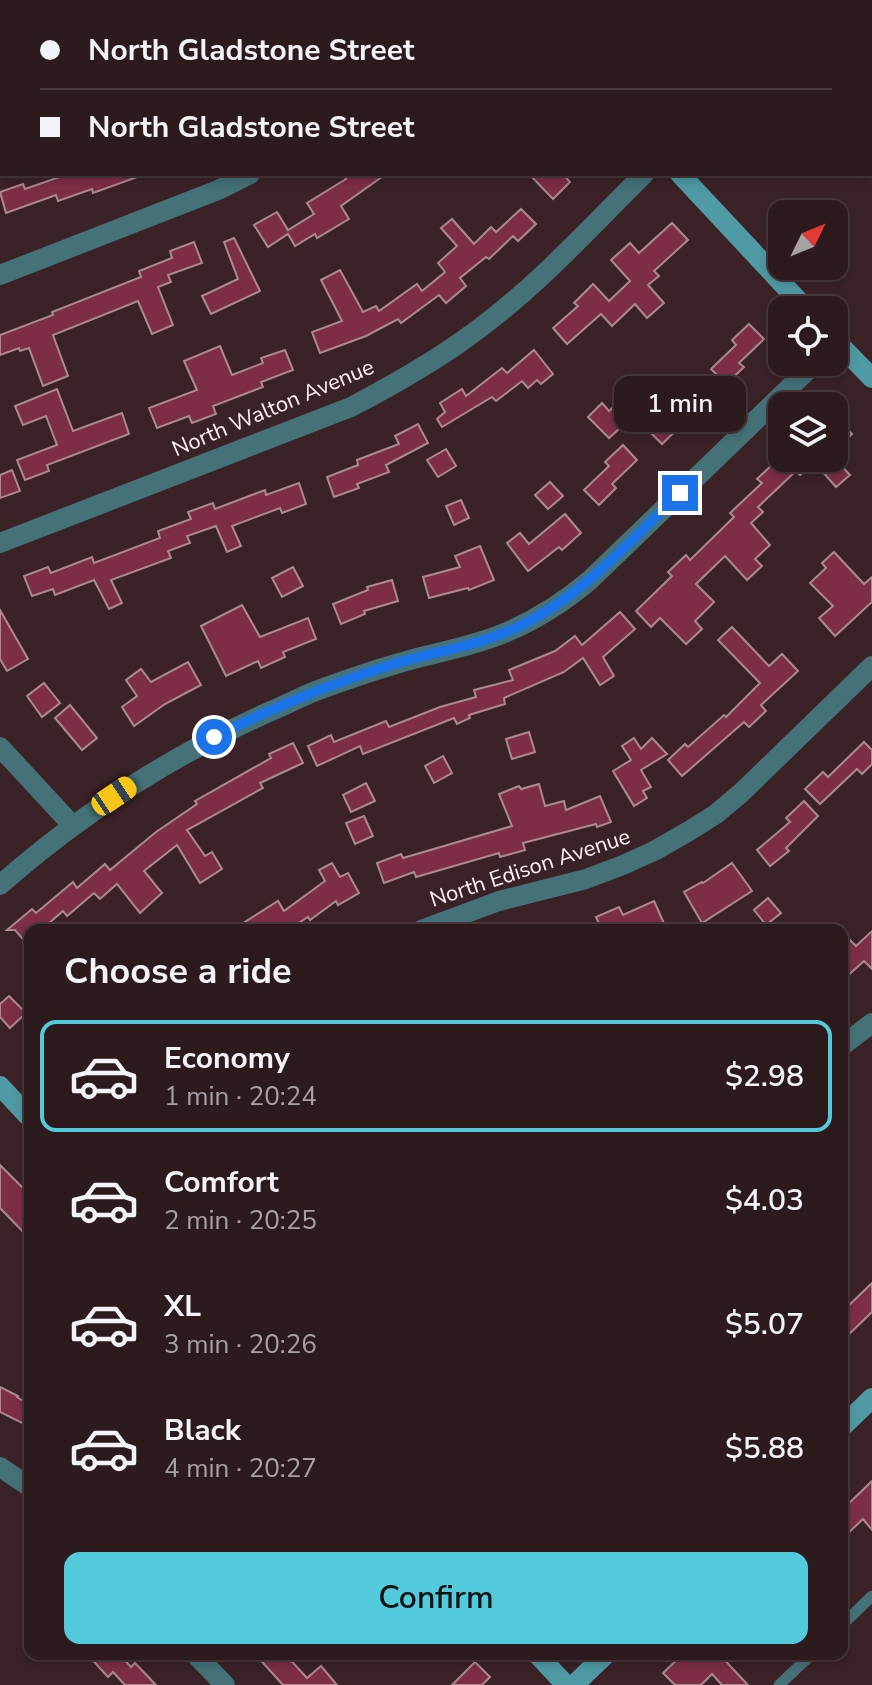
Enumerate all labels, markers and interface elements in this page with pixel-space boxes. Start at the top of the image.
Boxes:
text: North Gladstone Street [88,30,414,71]
text: North Gladstone Street [88,107,414,148]
north arrow [768,200,848,280]
map controls [768,200,848,472]
button: locate [768,296,848,376]
street label: North Walton Avenue [167,352,379,464]
callout: 1 min [614,377,746,433]
text: 1 min [647,386,713,421]
button: layers [768,392,848,472]
route end [662,475,698,511]
route start [196,719,232,755]
car [87,773,141,819]
street label: North Edison Avenue [426,821,634,915]
text: Choose a ride [64,947,292,996]
text: Economy [164,1038,290,1079]
icon: car [68,1040,140,1112]
text: $2.98 [725,1056,804,1097]
text: 1 min · 20:24 [164,1079,317,1114]
text: Comfort [164,1162,279,1203]
icon: car [68,1164,140,1236]
text: $4.03 [725,1180,804,1221]
text: 2 min · 20:25 [164,1203,317,1238]
text: XL [164,1286,201,1327]
icon: car [68,1288,140,1360]
text: $5.07 [725,1304,804,1345]
text: 3 min · 20:26 [164,1327,317,1362]
text: Black [164,1410,241,1451]
icon: car [68,1412,140,1484]
text: $5.88 [725,1428,804,1469]
text: 4 min · 20:27 [164,1451,317,1486]
button: Confirm [64,1552,808,1644]

